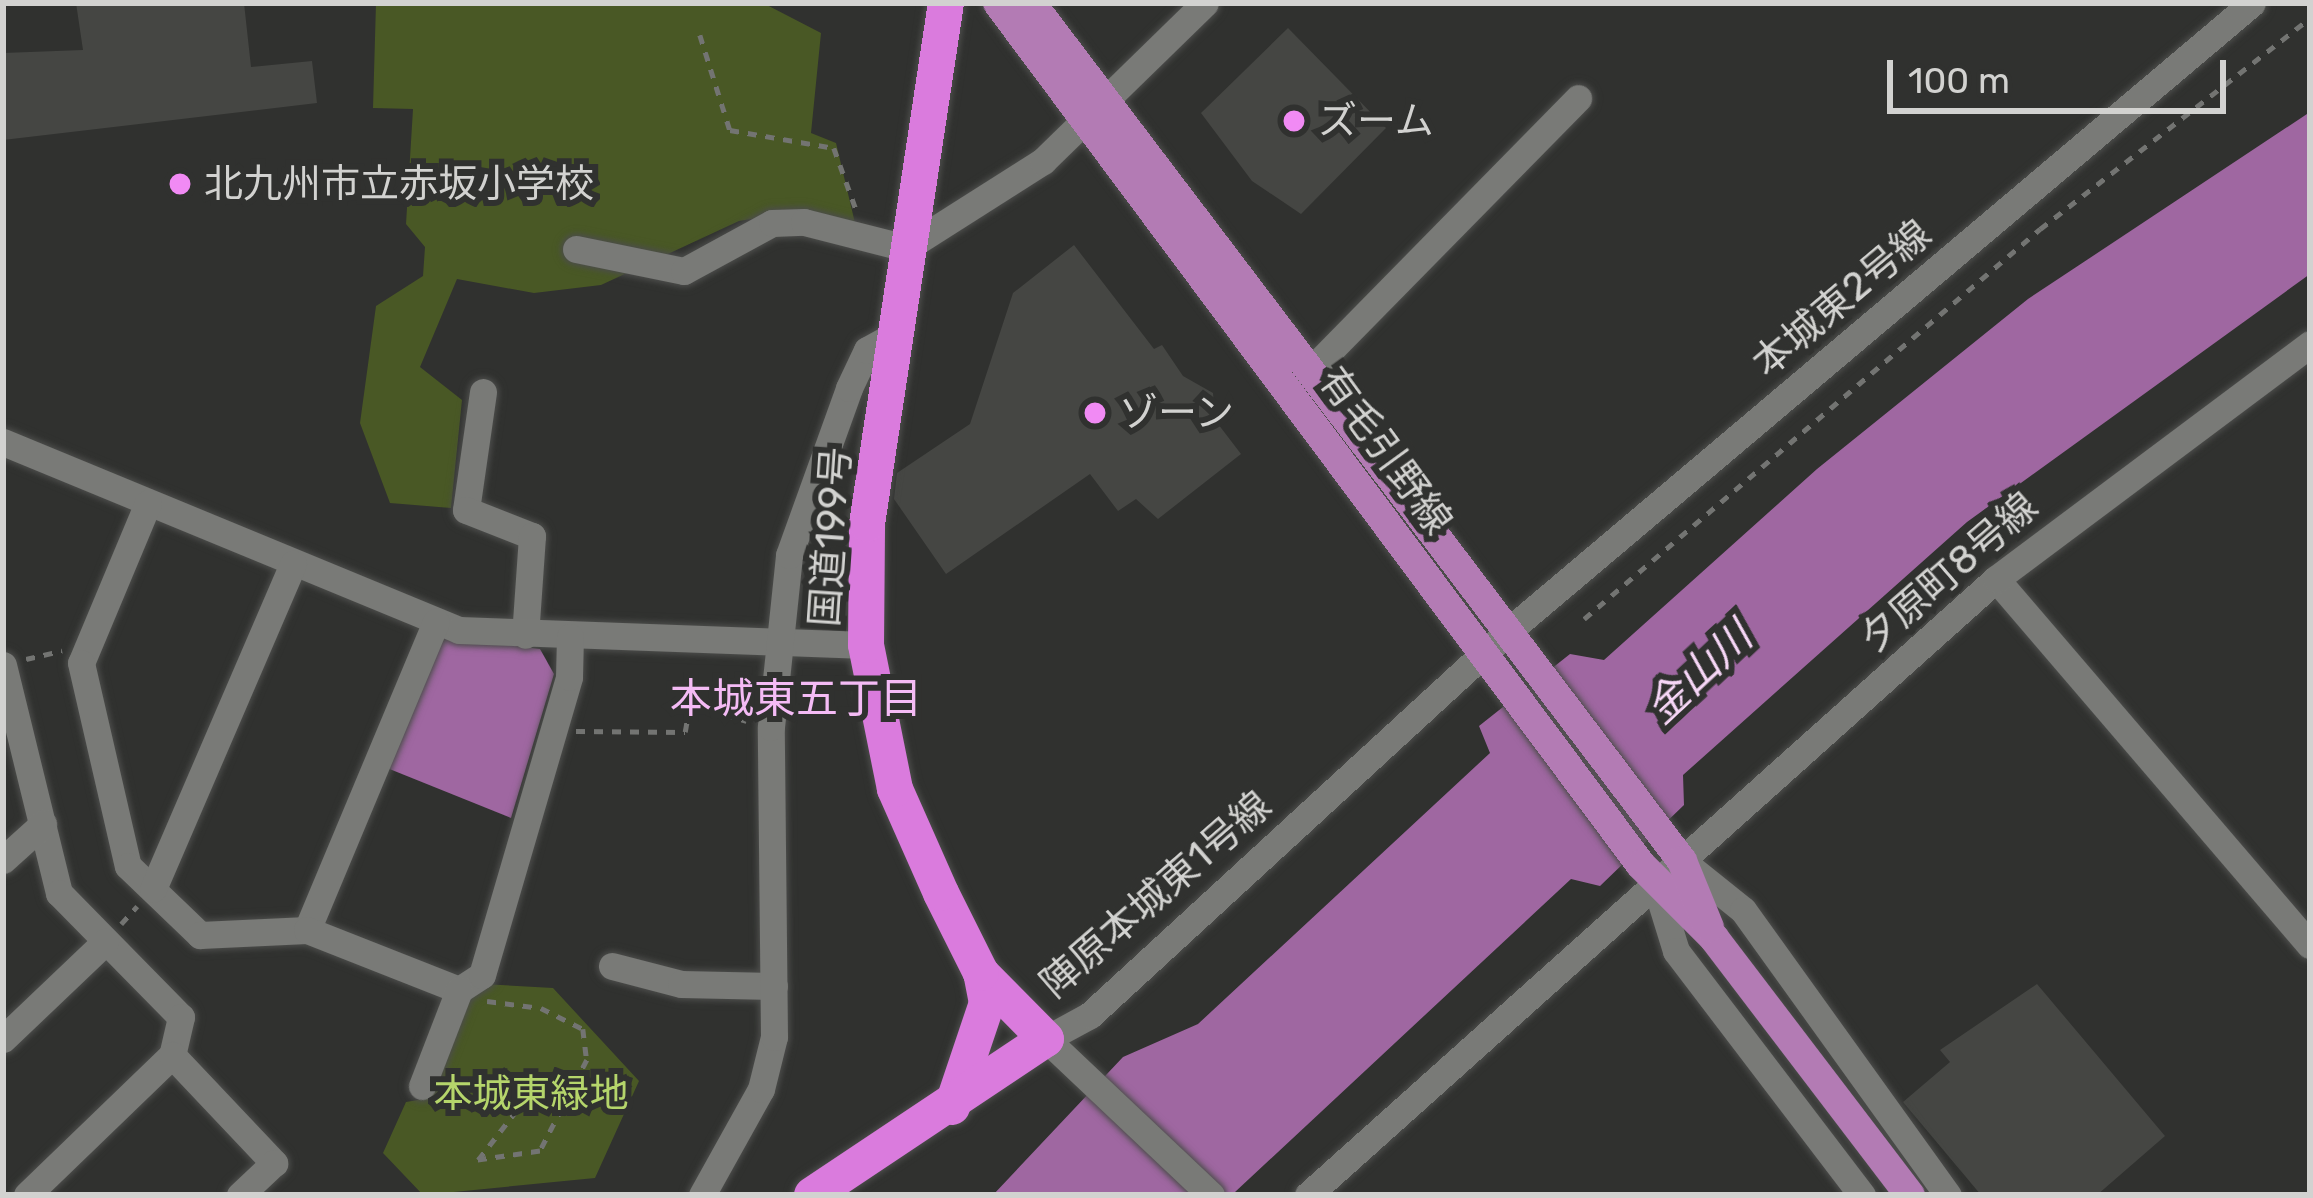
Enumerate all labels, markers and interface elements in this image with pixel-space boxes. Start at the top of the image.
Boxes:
scale bar [1893,36,2232,110]
text: 100 m [1908,59,2010,102]
place label: ズーム [1318,98,1435,144]
marker: ズーム [1281,108,1307,134]
place label: 北九州市立赤坂小学校 [204,161,594,207]
marker: 北九州市立赤坂小学校 [167,171,193,197]
street label: 本城東2号線 [1744,211,1940,387]
street label: 有毛引野線 [1309,358,1461,544]
place label: ゾーン [1119,390,1236,436]
marker: ゾーン [1082,400,1108,426]
street label: 国道199号 [801,446,861,628]
street label: 夕原町8号線 [1851,483,2047,663]
water label: 金山川 [1636,612,1762,734]
district label: 本城東五丁目 [670,674,922,724]
street label: 陣原本城東1号線 [1031,782,1281,1008]
park label: 本城東緑地 [434,1071,628,1117]

